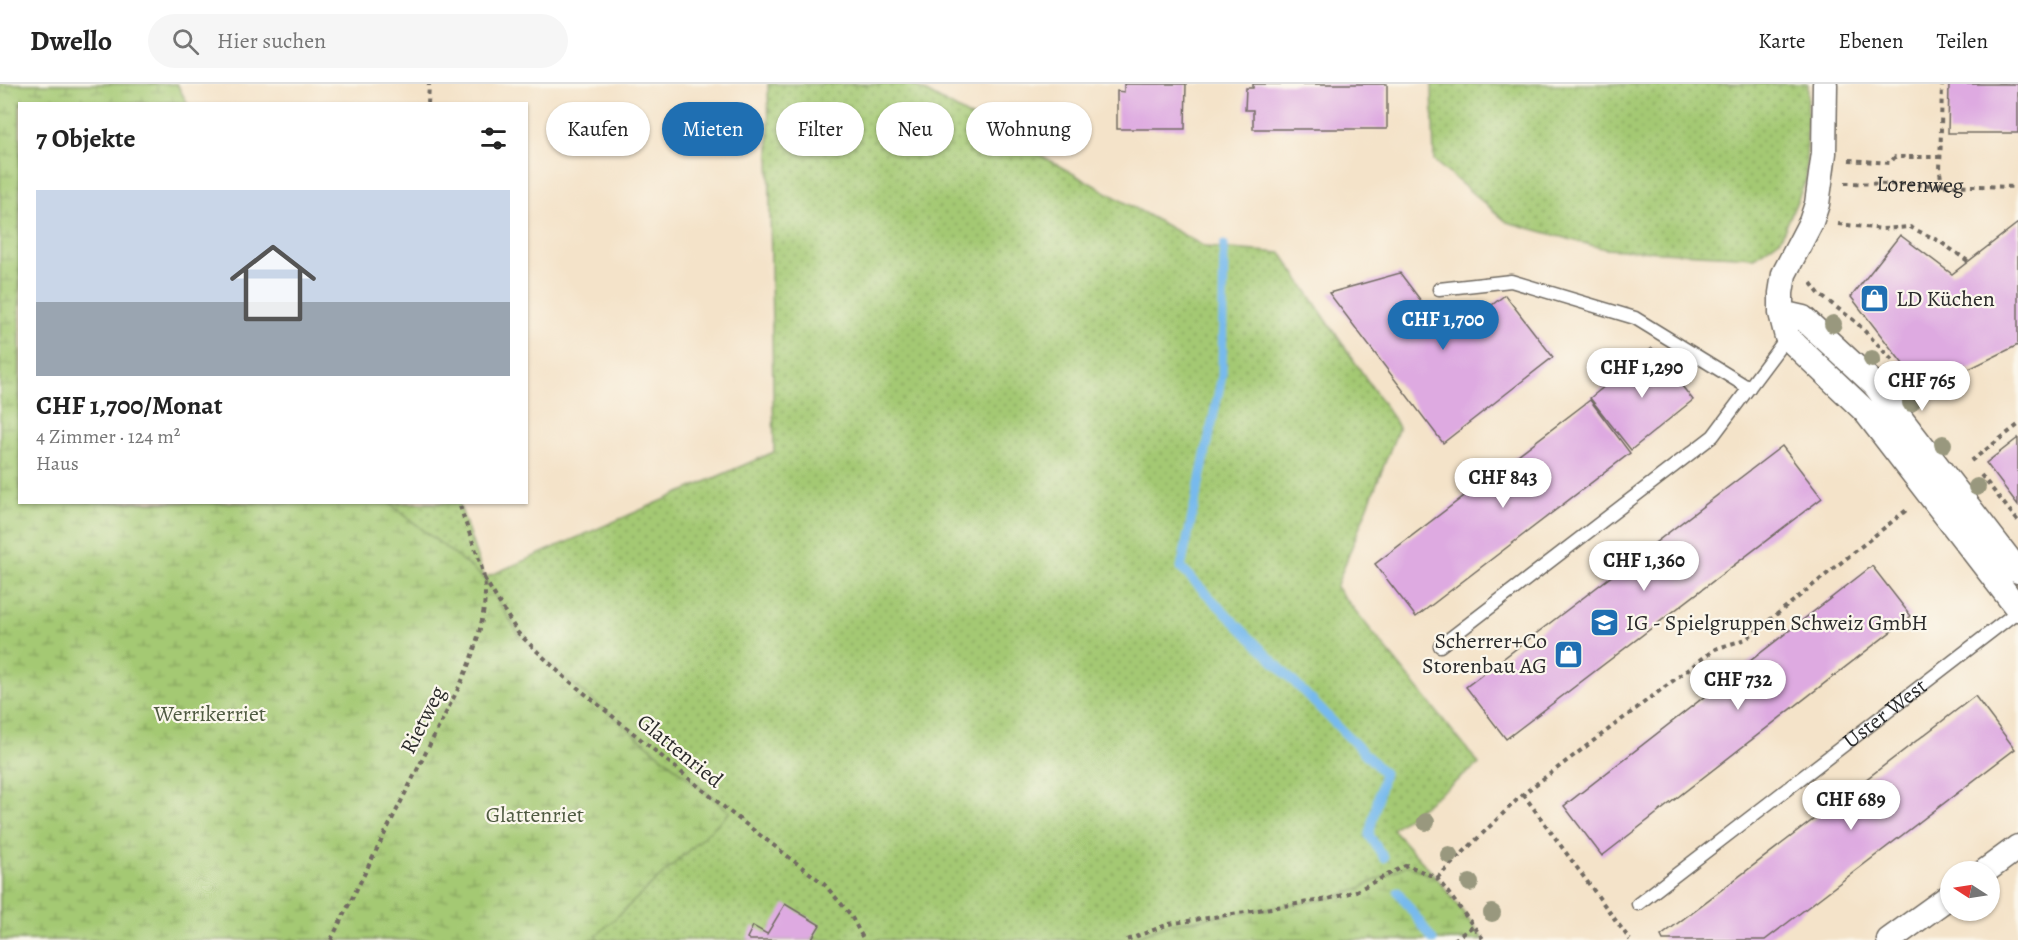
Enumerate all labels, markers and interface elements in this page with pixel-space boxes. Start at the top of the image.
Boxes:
search box [148,14,568,68]
text: Dwello [30,22,112,60]
icon: search [169,25,202,58]
text: Hier suchen [217,26,326,56]
text: Karte [1758,27,1806,55]
text: Ebenen [1839,27,1903,55]
text: Teilen [1936,27,1988,55]
chip: Kaufen [546,102,650,156]
chip: Mieten [662,102,764,156]
chip: Filter [776,102,864,156]
chip: Neu [876,102,954,156]
chip: Wohnung [966,102,1092,156]
text: 7 Objekte [36,121,136,156]
icon: filters [477,122,510,155]
street label: Lorenweg [1876,169,1964,201]
icon: home [219,229,327,337]
shop icon: LD Küchen [1859,283,1891,315]
place label: LD Küchen [1896,284,1995,314]
pin: CHF 1,700 [1374,300,1512,351]
text: CHF 1,700 [1402,306,1484,333]
pin: CHF 1,290 [1573,348,1711,399]
text: CHF 1,290 [1601,354,1683,381]
pin: CHF 765 [1867,361,1977,412]
text: CHF 765 [1888,367,1956,394]
text: CHF 1,700/Monat [36,388,223,423]
text: 4 Zimmer · 124 m² [36,423,180,450]
text: Haus [36,450,79,477]
pin: CHF 843 [1448,458,1558,509]
text: CHF 843 [1469,464,1537,491]
pin: CHF 1,360 [1575,541,1713,592]
text: CHF 1,360 [1603,547,1685,574]
school or university icon: IG - Spielgruppen Schweiz GmbH [1589,607,1621,639]
place label: IG - Spielgruppen Schweiz GmbH [1626,608,1928,638]
place label: Scherrer+Co Storenbau AG [1422,626,1547,681]
shop icon: Scherrer+Co Storenbau AG [1552,638,1584,670]
pin: CHF 732 [1683,660,1793,711]
text: CHF 732 [1704,666,1772,693]
street label: Uster West [1837,672,1933,755]
street label: Rietweg [393,681,453,759]
park label: Werrikerriet [153,699,266,729]
street label: Glattenried [631,707,730,795]
pin: CHF 689 [1796,780,1906,831]
text: CHF 689 [1816,786,1886,813]
park label: Glattenriet [486,800,584,830]
north arrow [1940,861,2000,921]
map controls [1940,861,2000,921]

